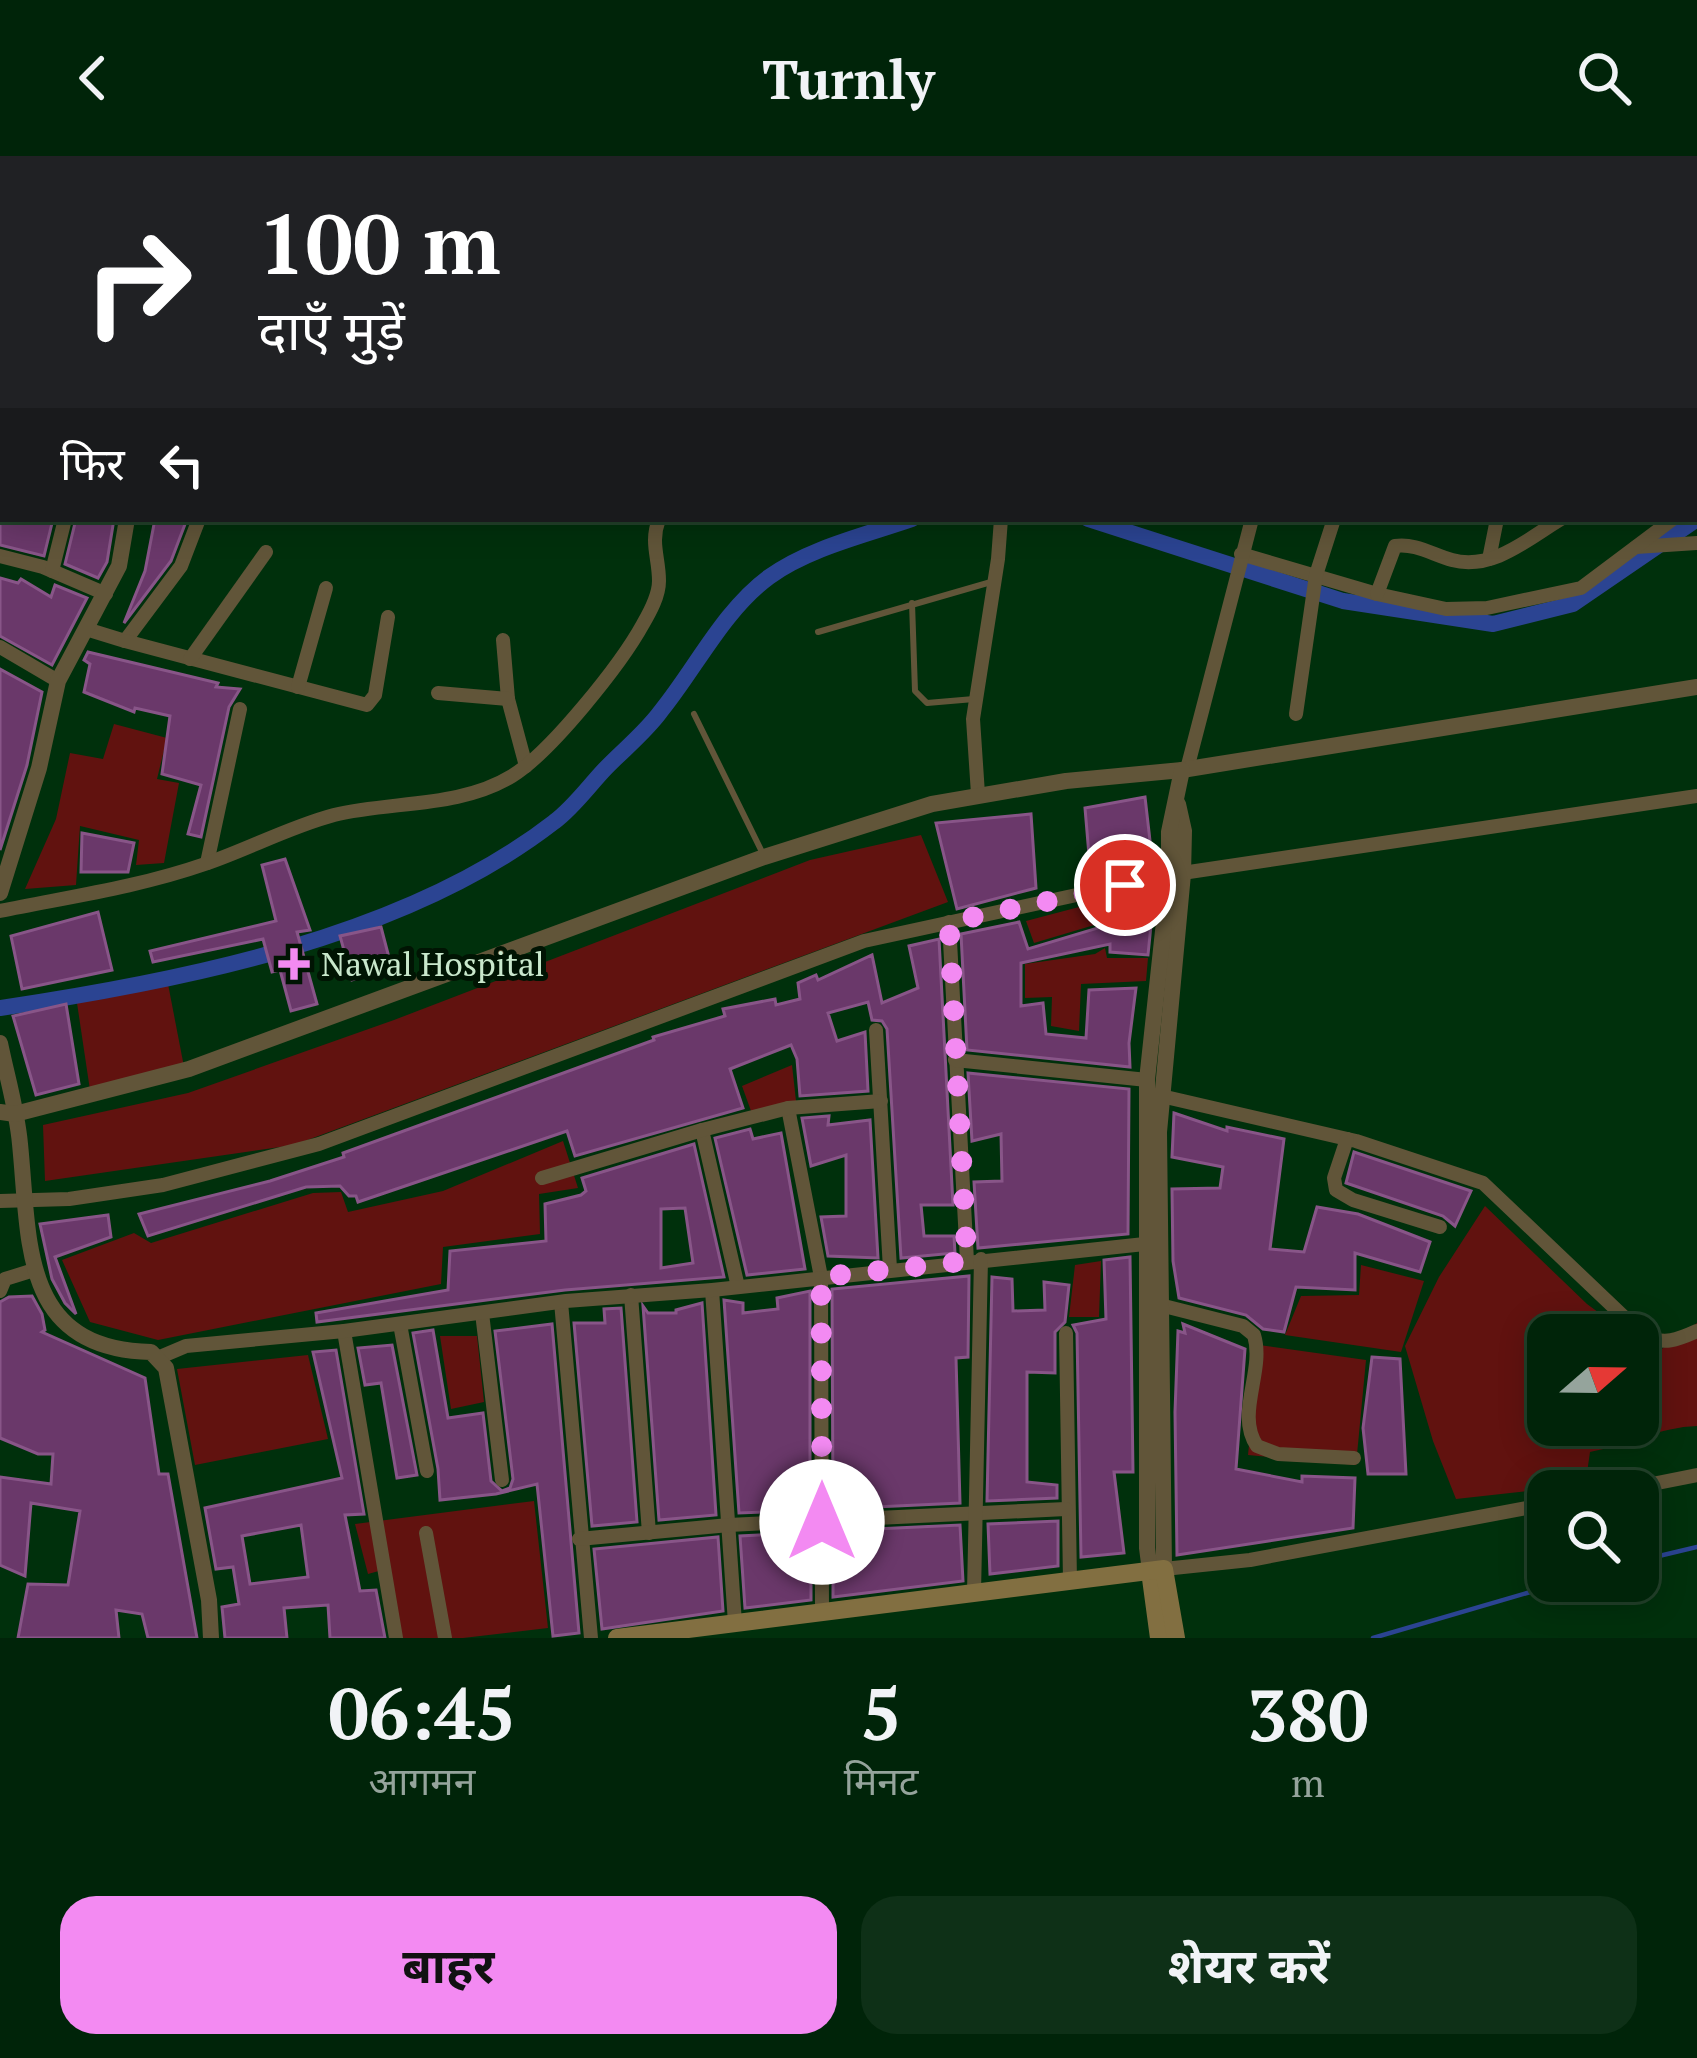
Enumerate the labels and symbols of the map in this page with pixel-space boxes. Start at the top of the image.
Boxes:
pin [1074,834,1176,936]
place label: Nawal Hospital [321,942,544,985]
marker: Nawal Hospital [278,948,310,980]
north arrow [1527,1314,1659,1446]
position arrow [759,1459,885,1585]

